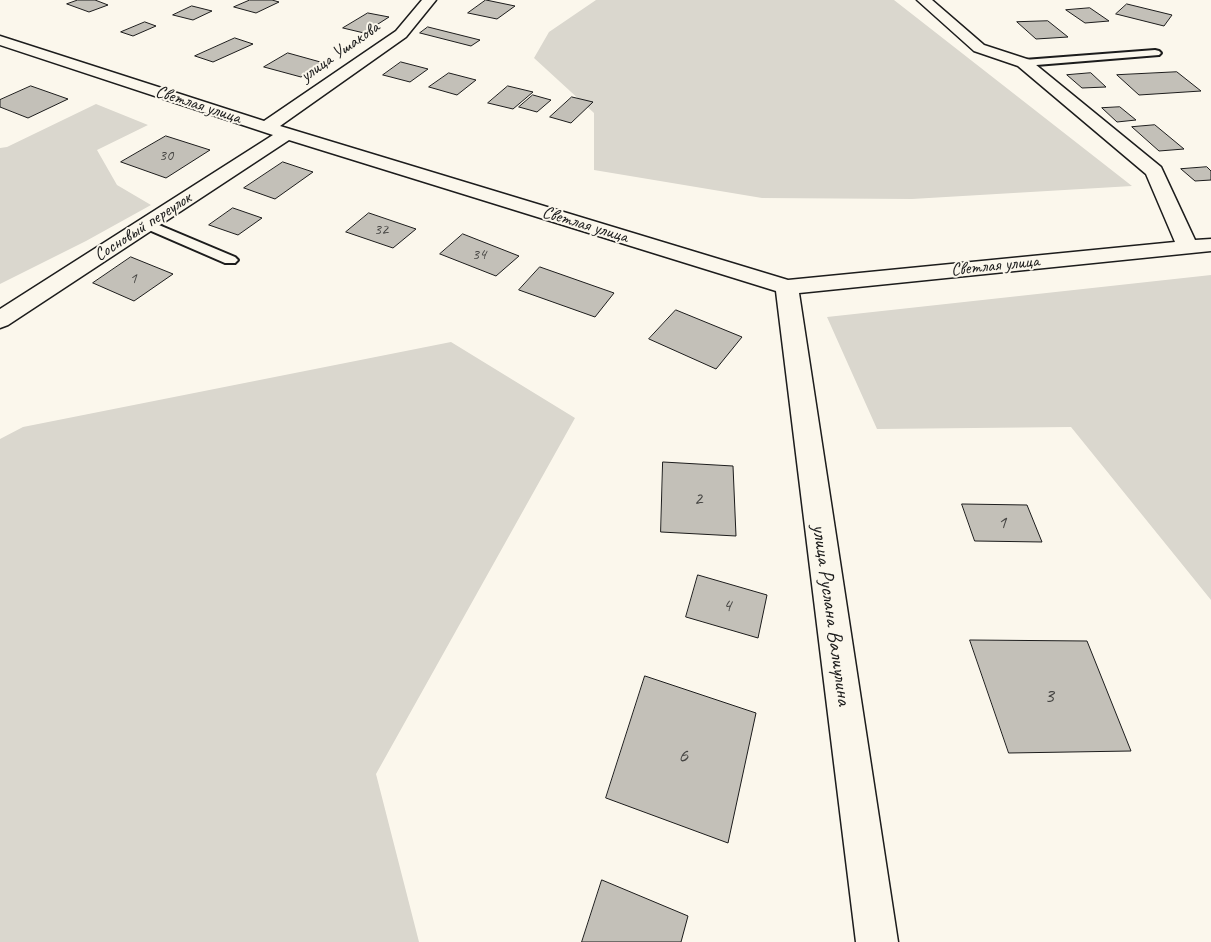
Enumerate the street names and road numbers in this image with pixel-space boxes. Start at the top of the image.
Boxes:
street label: улица Ушакова [296,17,384,87]
street label: Светлая улица [153,81,243,129]
street label: Сосновый переулок [90,188,196,266]
street label: Светлая улица [539,202,631,248]
street label: Светлая улица [950,251,1040,281]
street label: улица Руслана Валиулина [806,523,856,707]

